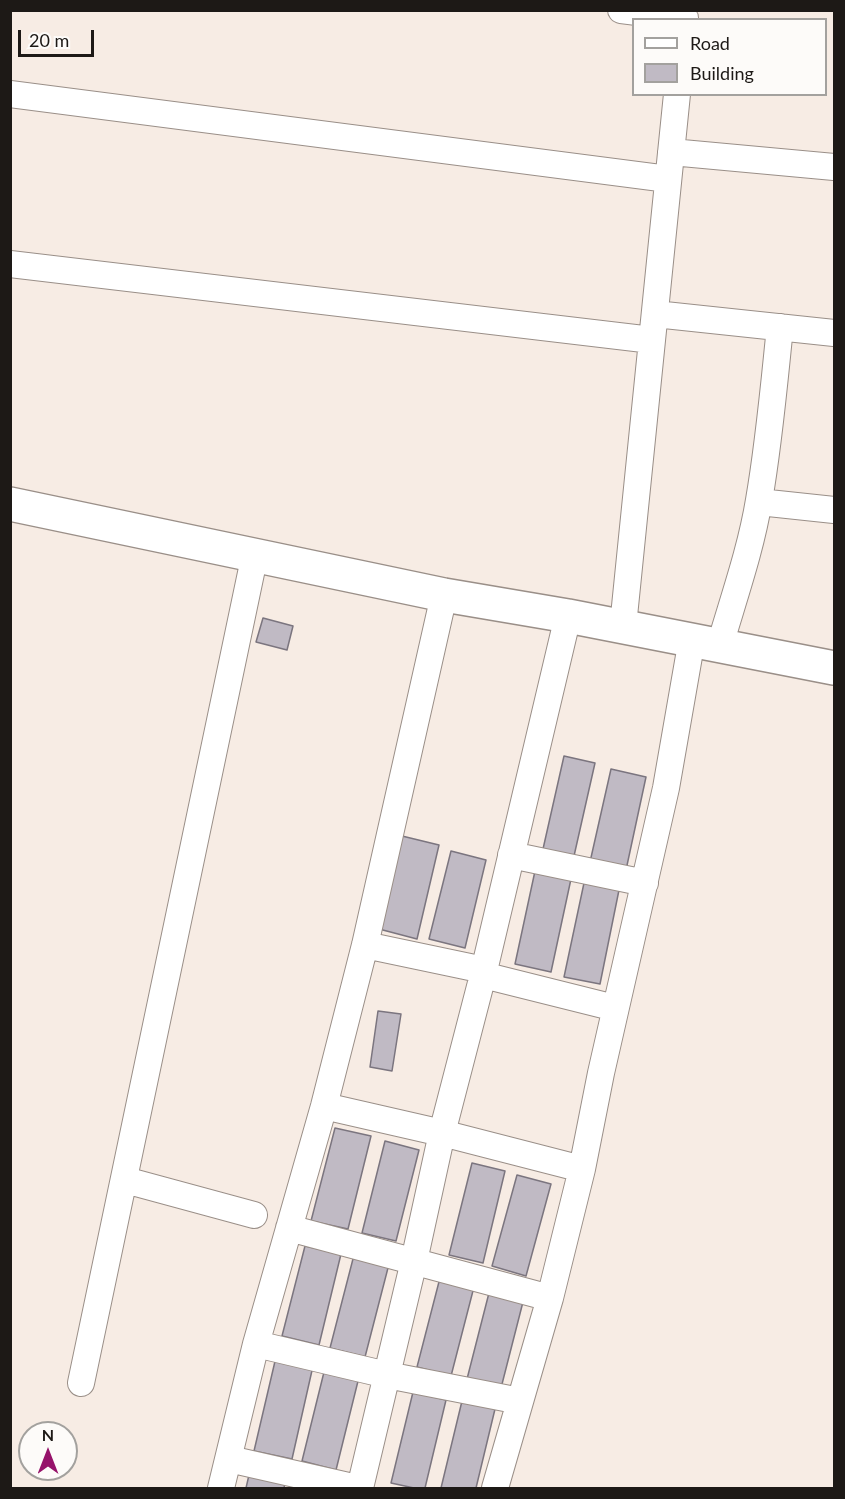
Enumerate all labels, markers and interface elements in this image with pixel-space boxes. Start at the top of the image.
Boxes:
scale bar [21,18,98,56]
legend [632,18,827,96]
text: 20 m [29,29,69,51]
text: Road [690,32,730,54]
text: Building [690,62,754,84]
north arrow [18,1421,78,1481]
text: N [42,1425,54,1444]

